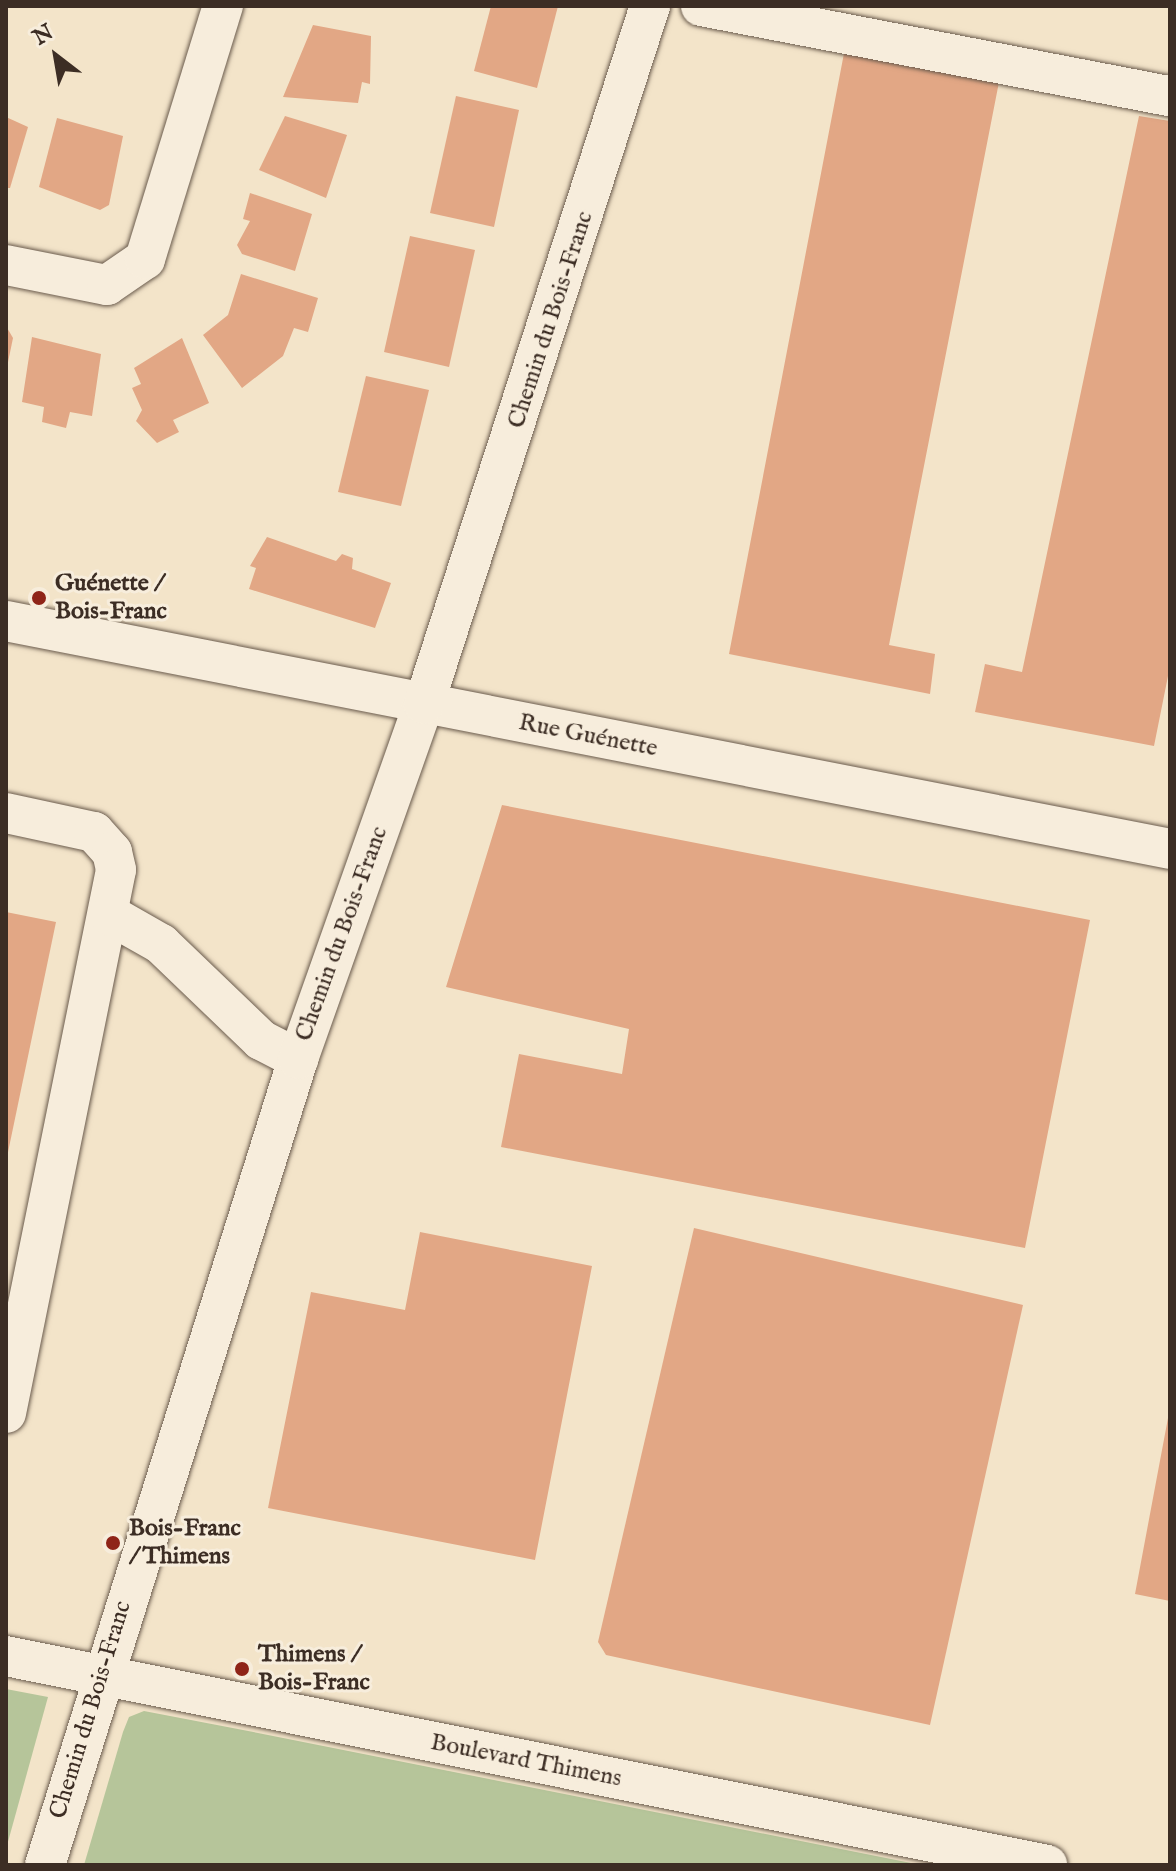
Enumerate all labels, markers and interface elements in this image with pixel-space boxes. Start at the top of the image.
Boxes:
north arrow [16,16,96,96]
text: N [28,19,59,52]
street label: Chemin du Bois-Franc [502,208,600,432]
place label: Guénette / Bois-Franc [55,570,167,626]
marker: Guénette / Bois-Franc [30,589,48,607]
street label: Rue Guénette [516,708,660,764]
street label: Chemin du Bois-Franc [290,823,394,1045]
place label: Bois-Franc / Thimens [129,1515,241,1571]
marker: Bois-Franc / Thimens [104,1534,122,1552]
street label: Chemin du Bois-Franc [44,1598,138,1822]
place label: Thimens / Bois-Franc [258,1641,370,1697]
marker: Thimens / Bois-Franc [233,1660,251,1678]
street label: Boulevard Thimens [428,1728,624,1794]

